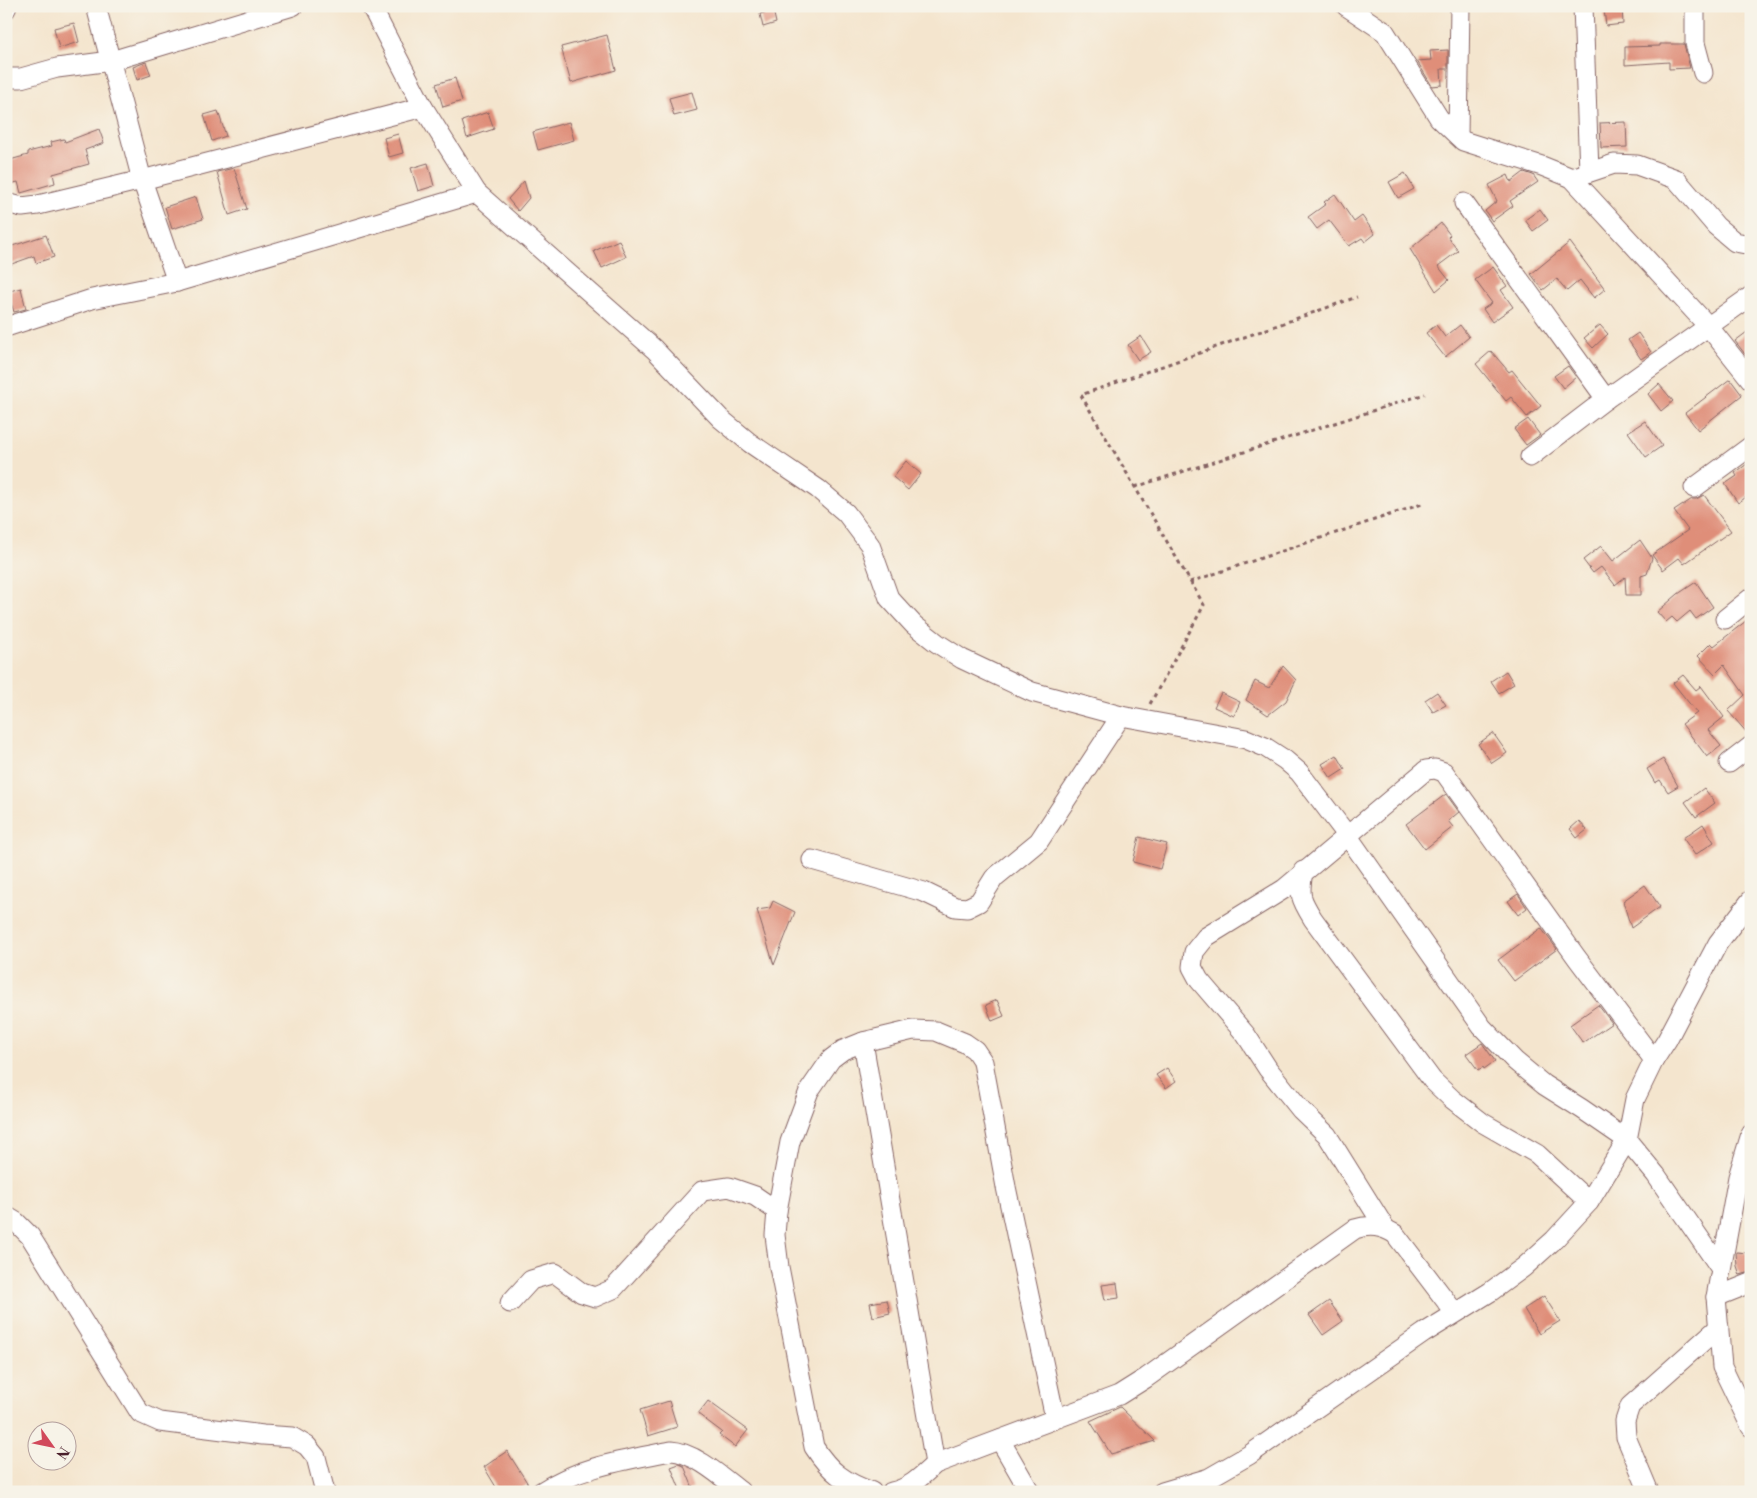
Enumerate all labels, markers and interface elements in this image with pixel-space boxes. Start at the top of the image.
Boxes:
north arrow [28,1420,78,1470]
text: N [51,1443,73,1462]

